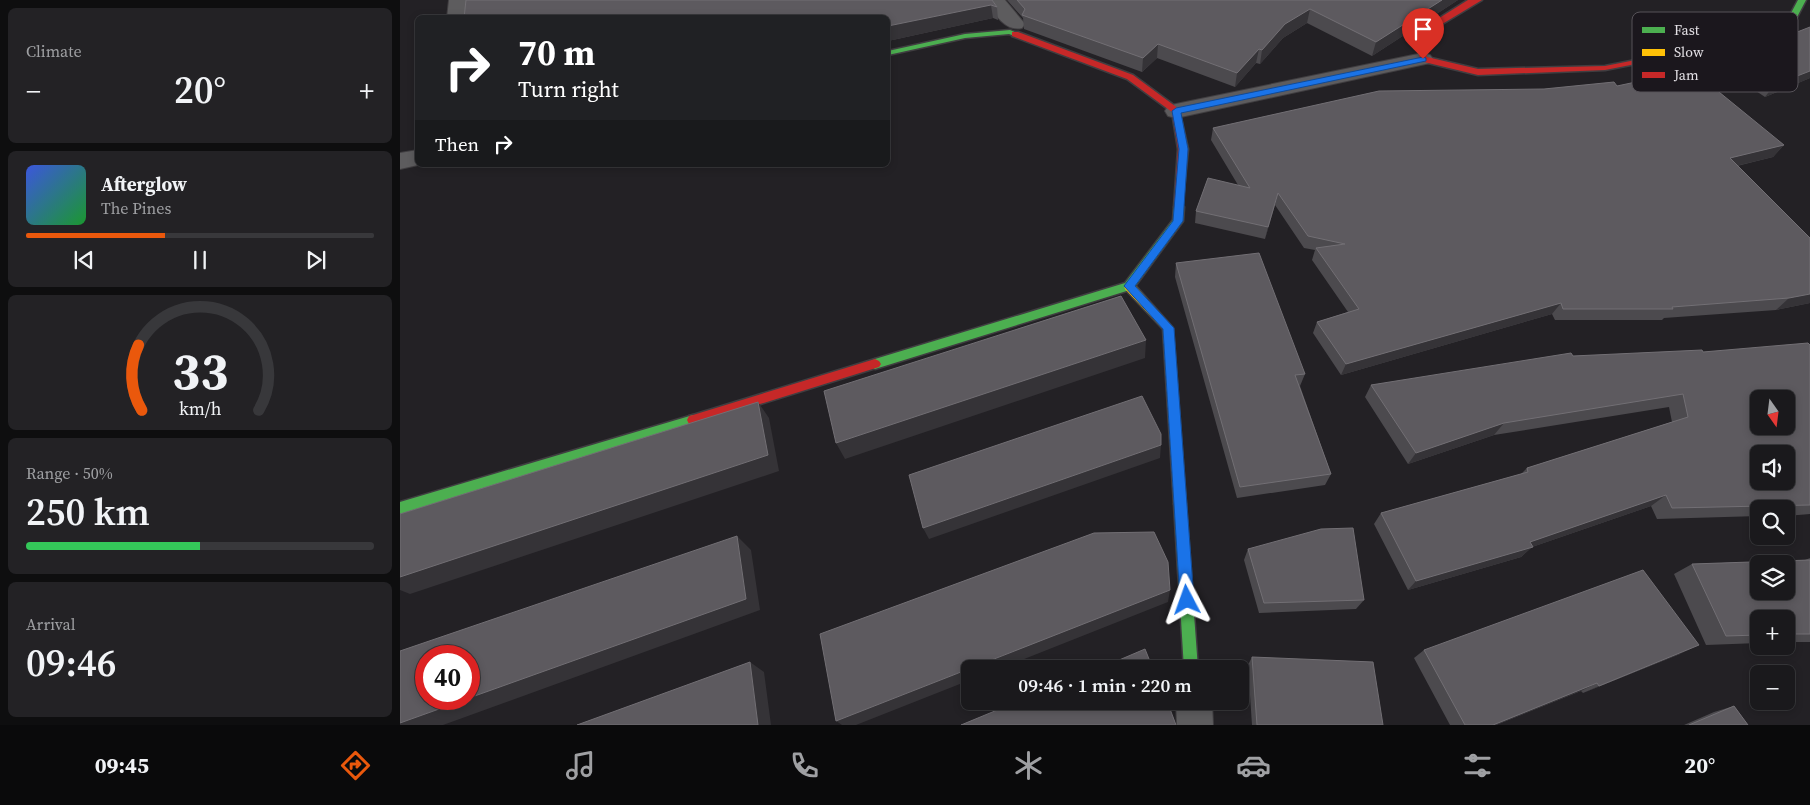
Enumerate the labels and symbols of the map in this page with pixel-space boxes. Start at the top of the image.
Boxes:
pin [1402,8,1444,59]
legend [1632,12,1798,92]
text: Fast [1674,20,1700,40]
text: Slow [1674,42,1704,62]
text: Jam [1673,65,1699,85]
north arrow [1750,390,1795,435]
position arrow [1160,573,1212,625]
speed limit sign: 40 [415,645,480,710]

